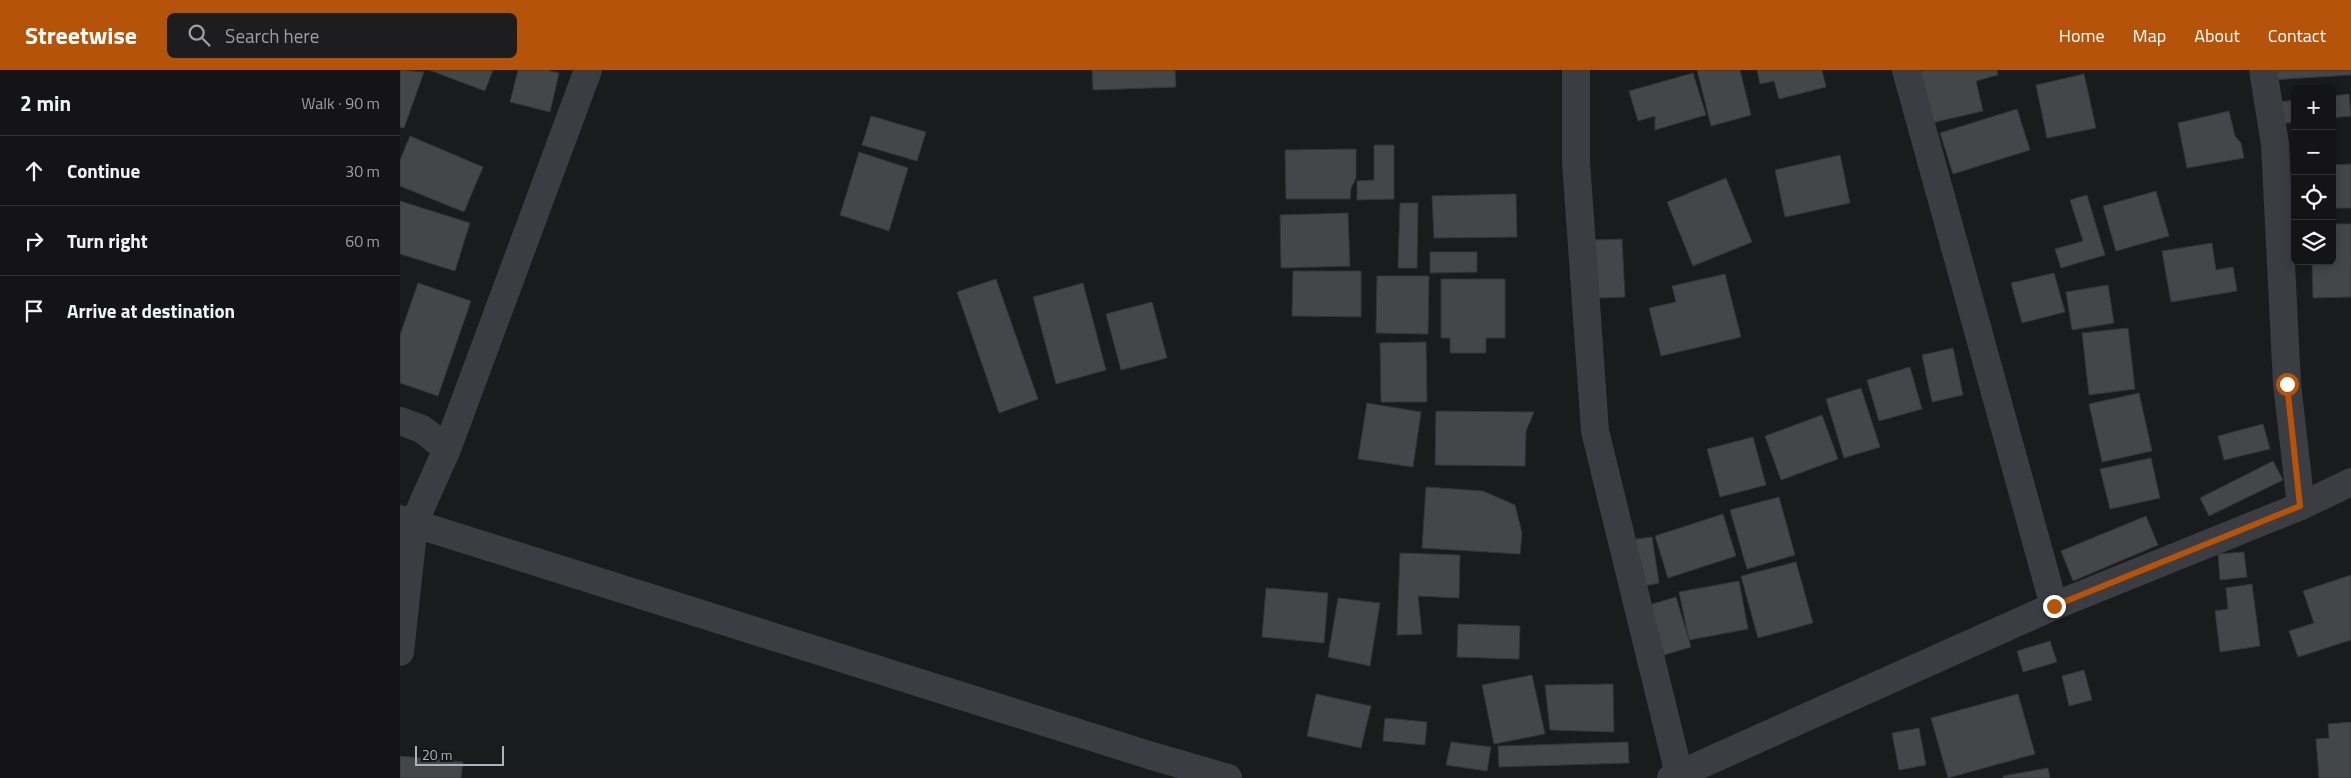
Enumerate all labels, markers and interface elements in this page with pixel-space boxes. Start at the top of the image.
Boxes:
search box [167,13,517,58]
text: Streetwise [25,17,137,53]
icon: search [185,21,213,49]
text: Search here [225,21,319,50]
text: Home [2059,22,2105,49]
text: Map [2133,22,2166,49]
text: About [2194,22,2240,49]
text: Contact [2268,22,2326,49]
map controls [2291,85,2336,265]
button: + [2291,85,2336,130]
text: 2 min [20,87,71,119]
text: Walk · 90 m [301,91,380,115]
button: − [2291,130,2336,175]
text: Continue [67,156,140,185]
icon: ahead [20,157,48,185]
text: 30 m [345,159,380,183]
button: locate [2291,175,2336,220]
button: layers [2291,220,2336,265]
text: Turn right [67,226,148,255]
icon: right [20,227,48,255]
text: 60 m [345,229,380,253]
text: Arrive at destination [67,296,235,325]
icon: arrive [20,297,48,325]
route start [2276,373,2299,396]
route end [2043,595,2066,618]
scale bar [415,743,504,766]
text: 20 m [422,744,452,765]

